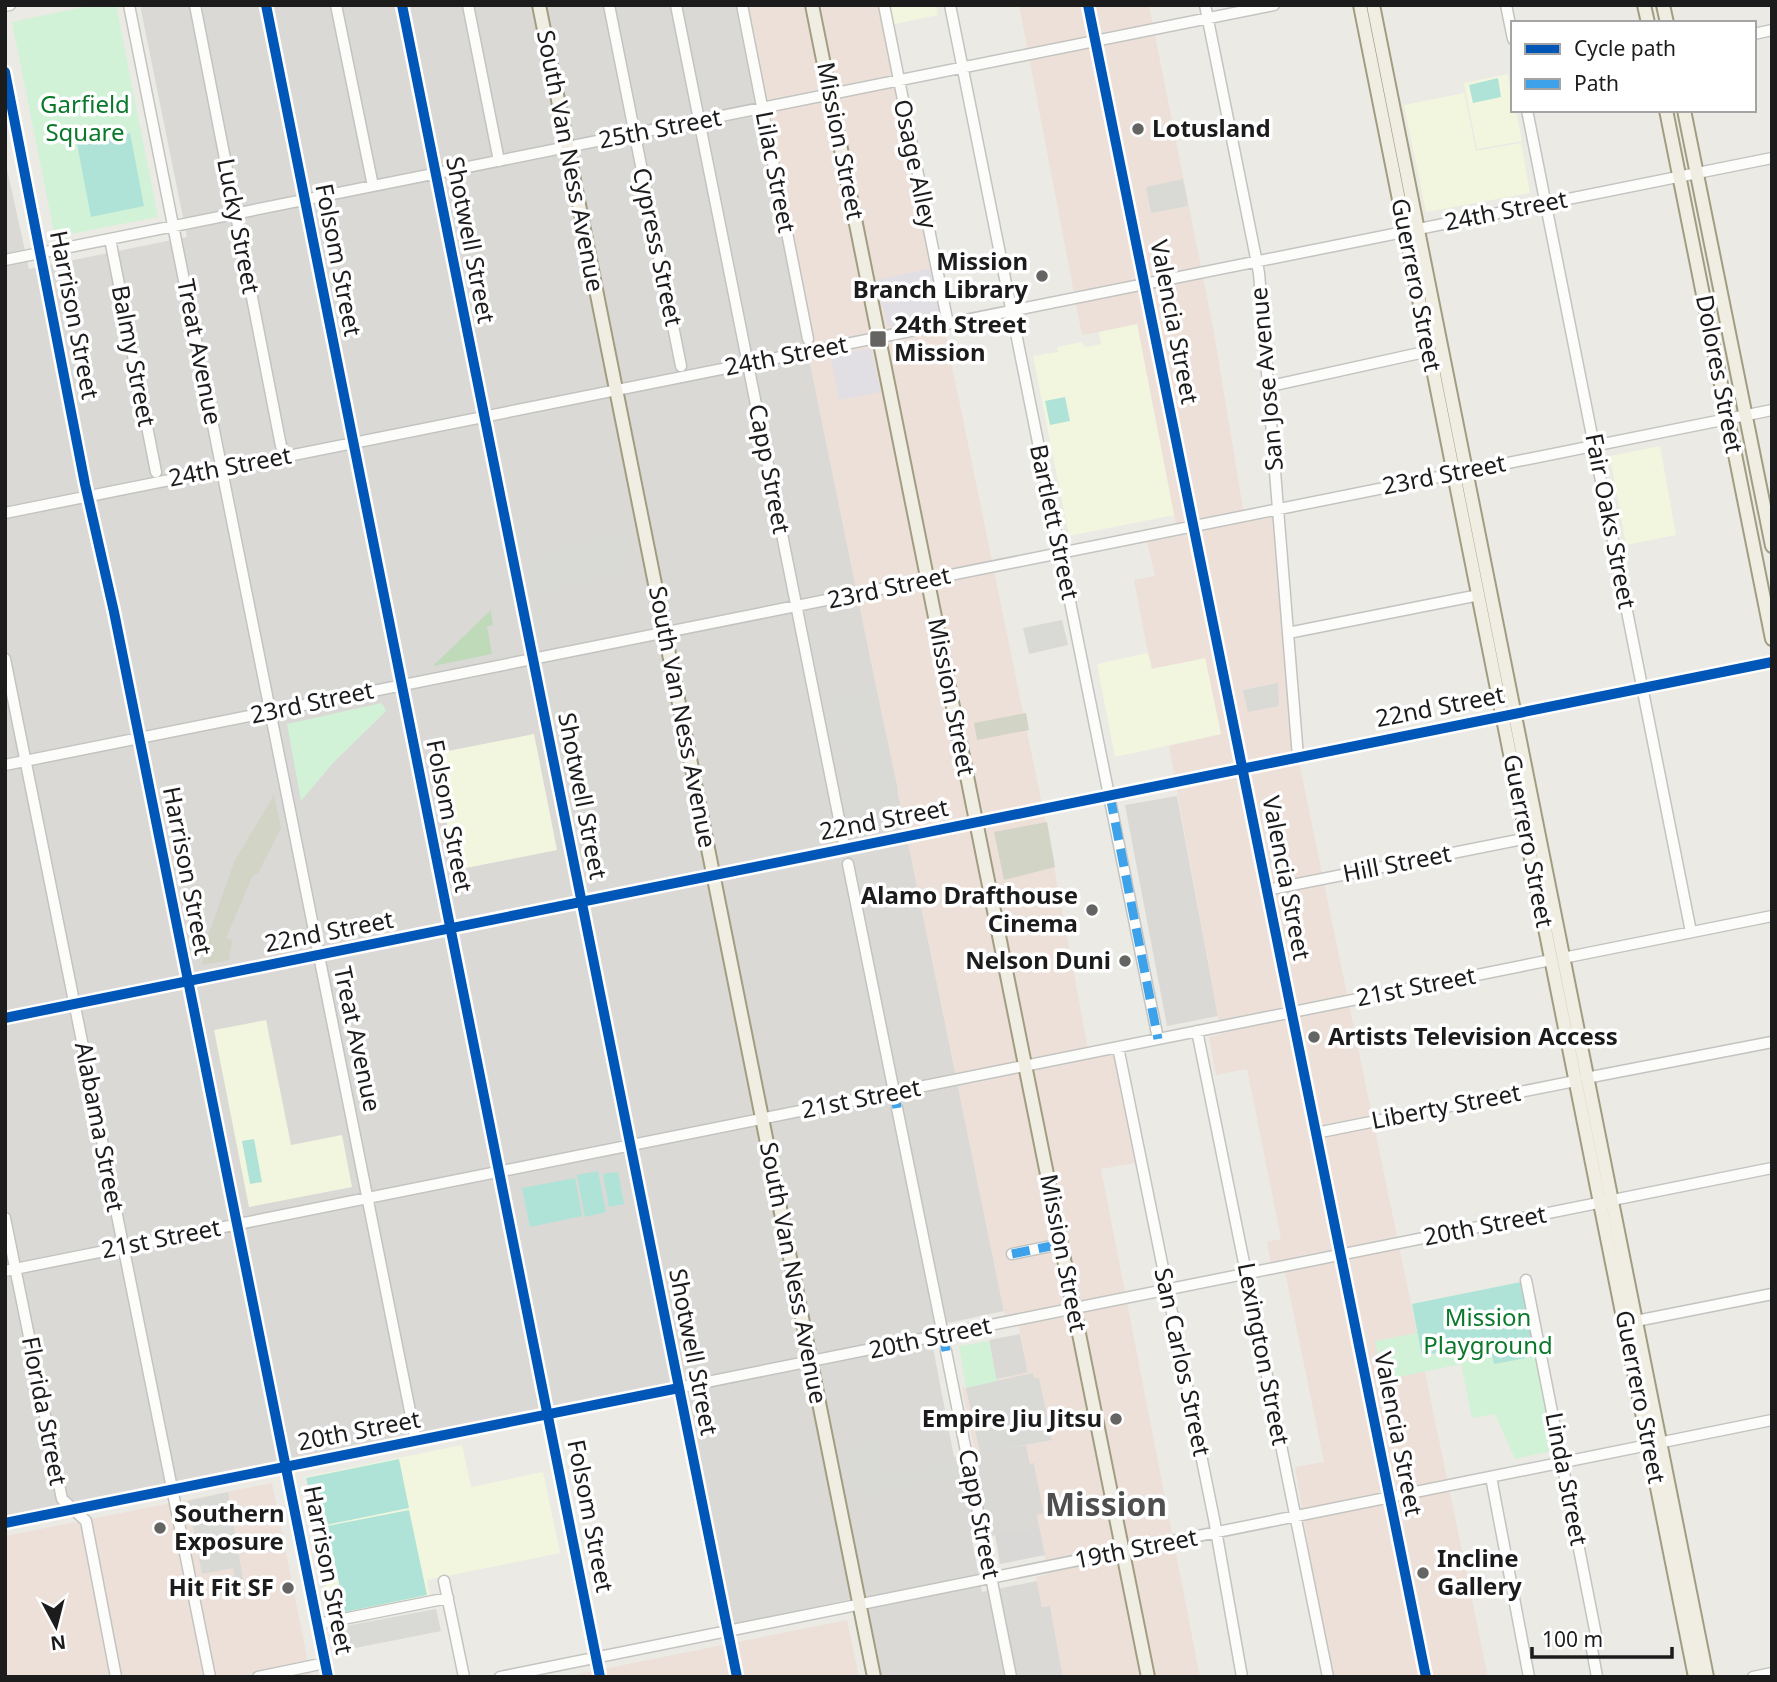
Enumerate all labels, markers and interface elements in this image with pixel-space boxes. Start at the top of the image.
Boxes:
legend [1511,21,1756,112]
street label: South Van Ness Avenue [530,27,613,294]
text: Cycle path [1574,34,1676,62]
street label: Mission Street [810,59,873,223]
text: Path [1574,69,1619,97]
park label: Garfield Square [40,87,130,148]
street label: Osage Alley [887,96,946,232]
street label: 25th Street [596,99,724,156]
street label: Lilac Street [749,108,804,236]
place label: Lotusland [1152,111,1271,144]
marker: Lotusland [1130,121,1146,137]
street label: Shotwell Street [439,154,504,326]
street label: Lucky Street [210,155,269,297]
street label: Cypress Street [626,164,691,329]
street label: Folsom Street [308,181,371,339]
street label: 24th Street [1442,181,1570,238]
street label: Guerrero Street [1384,195,1451,375]
street label: Harrison Street [43,227,108,402]
street label: Valencia Street [1143,237,1208,407]
place label: Mission Branch Library [853,244,1028,305]
marker: Mission Branch Library [1034,268,1050,284]
street label: Treat Avenue [170,276,231,427]
street label: Balmy Street [105,282,164,429]
street label: San Jose Avenue [1241,286,1290,472]
street label: Dolores Street [1689,292,1752,456]
place label: 24th Street Mission [894,307,1027,368]
street label: 24th Street [722,326,850,383]
marker: 24th Street Mission [868,329,888,349]
street label: Capp Street [742,401,799,537]
street label: Fair Oaks Street [1578,430,1645,612]
street label: 24th Street [166,437,294,494]
street label: Bartlett Street [1023,441,1088,603]
street label: 23rd Street [1379,445,1508,502]
street label: 23rd Street [824,557,954,616]
street label: South Van Ness Avenue [642,583,725,850]
street label: Mission Street [921,615,984,779]
street label: 23rd Street [247,672,377,731]
street label: 22nd Street [1373,677,1507,734]
street label: Shotwell Street [551,710,616,882]
street label: Folsom Street [419,737,482,895]
street label: Guerrero Street [1496,751,1563,931]
street label: Harrison Street [156,783,221,958]
street label: 22nd Street [817,790,951,847]
street label: Valencia Street [1255,793,1320,963]
street label: Hill Street [1340,836,1454,889]
place label: Alamo Drafthouse Cinema [861,878,1078,939]
street label: 22nd Street [262,902,396,959]
marker: Alamo Drafthouse Cinema [1084,902,1100,918]
place label: Nelson Duni [965,943,1111,976]
marker: Nelson Duni [1117,953,1133,969]
street label: 21st Street [1353,958,1479,1013]
street label: Treat Avenue [327,963,390,1114]
place label: Artists Television Access [1328,1019,1618,1052]
marker: Artists Television Access [1306,1029,1322,1045]
street label: Alabama Street [68,1039,133,1215]
street label: 21st Street [798,1070,924,1125]
street label: Liberty Street [1368,1075,1523,1136]
street label: South Van Ness Avenue [753,1139,836,1406]
street label: Mission Street [1033,1171,1096,1335]
street label: 20th Street [1421,1196,1549,1253]
street label: 21st Street [98,1210,224,1265]
street label: Lexington Street [1231,1260,1298,1448]
street label: San Carlos Street [1147,1264,1220,1459]
street label: Shotwell Street [662,1266,727,1438]
park label: Mission Playground [1423,1300,1553,1361]
street label: 20th Street [866,1307,994,1366]
street label: Guerrero Street [1608,1307,1675,1487]
street label: Florida Street [15,1334,76,1488]
street label: Valencia Street [1367,1349,1432,1519]
street label: 20th Street [295,1401,423,1458]
place label: Empire Jiu Jitsu [922,1401,1102,1434]
street label: Linda Street [1538,1409,1597,1548]
marker: Empire Jiu Jitsu [1108,1411,1124,1427]
street label: Folsom Street [560,1437,623,1595]
street label: Capp Street [952,1446,1009,1582]
street label: Harrison Street [297,1482,362,1657]
district label: Mission [1045,1482,1167,1525]
place label: Southern Exposure [174,1496,285,1557]
street label: 19th Street [1072,1519,1200,1576]
marker: Southern Exposure [152,1520,168,1536]
place label: Incline Gallery [1437,1541,1522,1602]
marker: Incline Gallery [1415,1565,1431,1581]
place label: Hit Fit SF [168,1570,274,1603]
marker: Hit Fit SF [280,1580,296,1596]
north arrow [21,1591,91,1661]
scale bar [1532,1616,1672,1660]
text: 100 m [1542,1625,1603,1653]
text: N [49,1629,67,1657]

